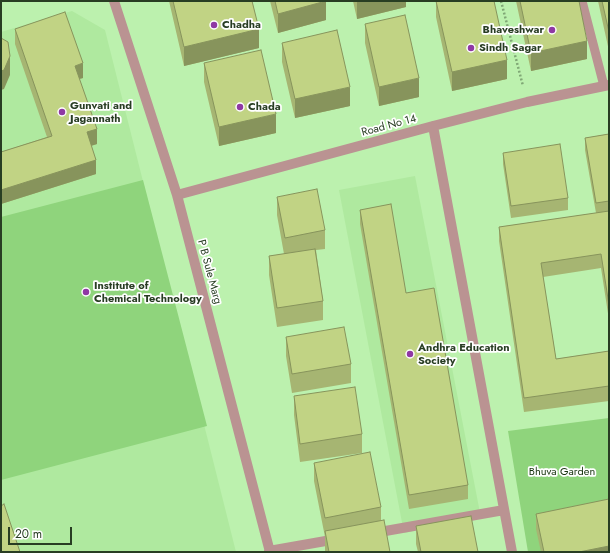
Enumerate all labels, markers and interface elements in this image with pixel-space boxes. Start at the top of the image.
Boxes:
place label: Chadha [222,18,261,32]
marker: Chadha [209,20,219,30]
place label: Bhaveshwar [483,23,544,37]
marker: Bhaveshwar [547,25,557,35]
place label: Sindh Sagar [479,41,542,55]
marker: Sindh Sagar [466,43,476,53]
place label: Gunvati and Jagannath [70,99,132,125]
place label: Chada [248,100,281,114]
marker: Chada [235,102,245,112]
marker: Gunvati and Jagannath [57,107,67,117]
street label: Road No 14 [360,112,418,140]
street label: P B Sule Marg [194,238,224,306]
place label: Institute of Chemical Technology [94,279,202,305]
marker: Institute of Chemical Technology [81,287,91,297]
place label: Andhra Education Society [418,341,510,367]
marker: Andhra Education Society [405,349,415,359]
park label: Bhuva Garden [529,465,595,479]
scale bar [10,519,74,545]
text: 20 m [15,525,42,543]

